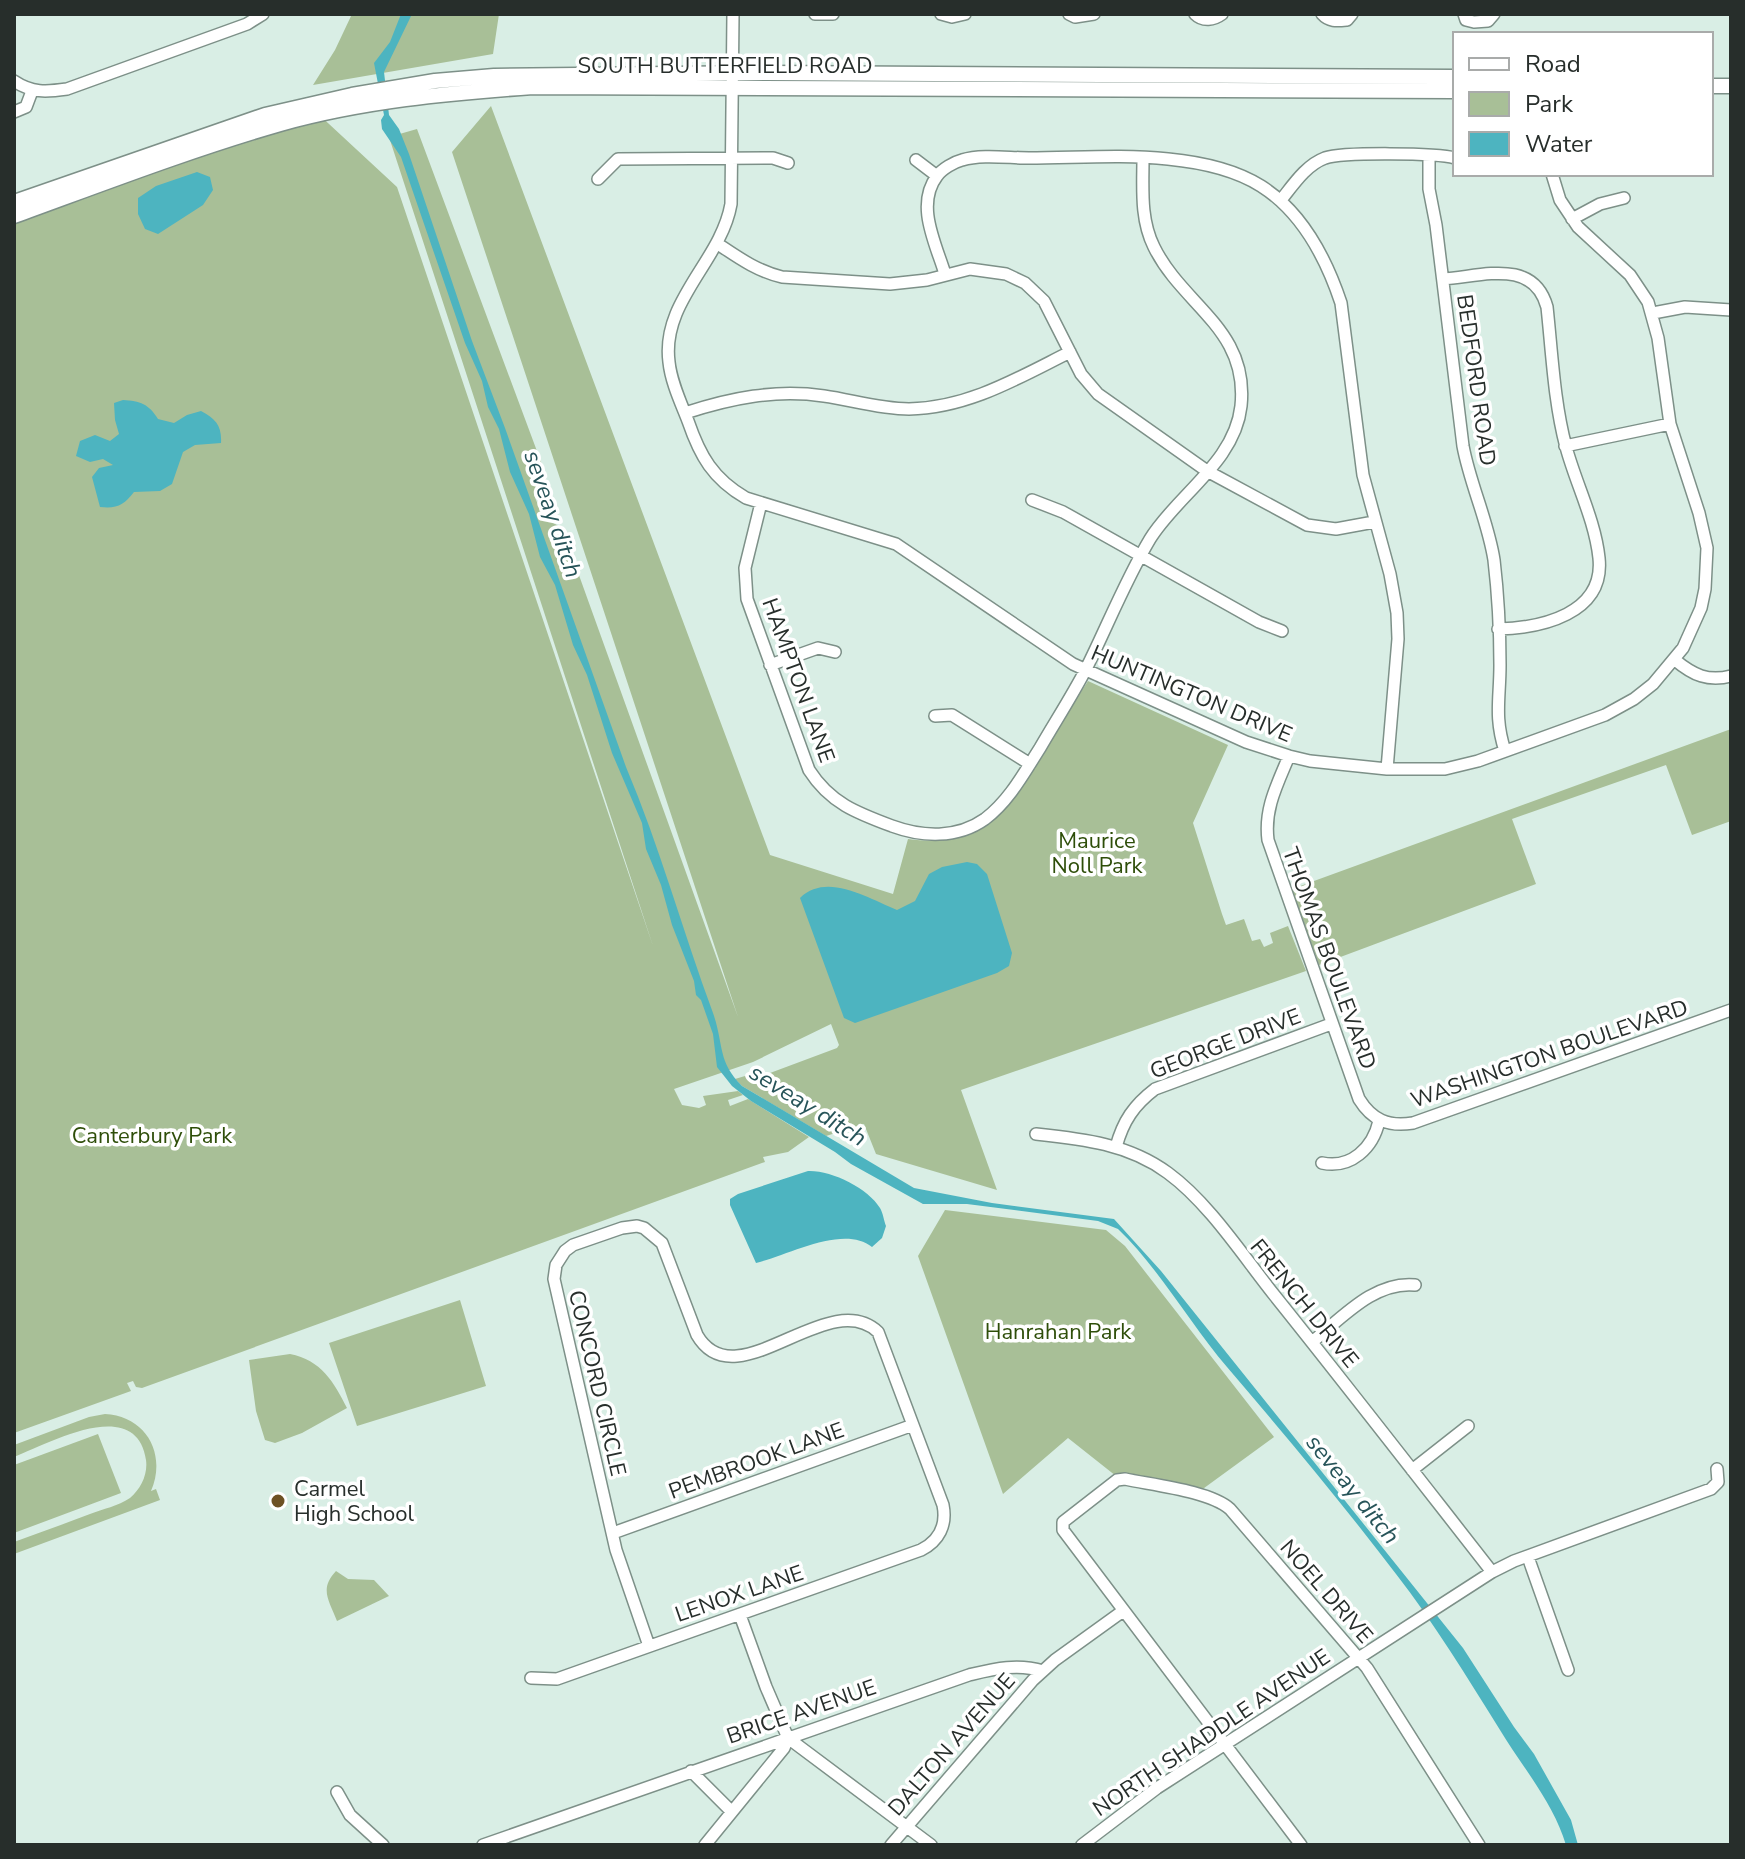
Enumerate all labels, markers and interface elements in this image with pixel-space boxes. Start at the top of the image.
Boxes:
legend [1453,32,1713,176]
text: Road [1525,48,1581,80]
street label: SOUTH BUTTERFIELD ROAD [577,51,873,81]
text: Park [1525,88,1574,120]
text: Water [1525,128,1593,160]
street label: BEDFORD ROAD [1449,292,1503,468]
water label: seveay ditch [516,446,590,582]
street label: HAMPTON LANE [754,594,842,767]
street label: HUNTINGTON DRIVE [1086,638,1297,750]
park label: Maurice Noll Park [1051,826,1144,881]
street label: THOMAS BOULEVARD [1275,843,1383,1074]
street label: WASHINGTON BOULEVARD [1407,992,1692,1116]
street label: GEORGE DRIVE [1146,1001,1305,1086]
water label: seveay ditch [743,1056,873,1154]
park label: Canterbury Park [72,1121,233,1151]
street label: FRENCH DRIVE [1243,1233,1366,1374]
street label: CONCORD CIRCLE [561,1287,633,1479]
park label: Hanrahan Park [985,1317,1132,1347]
street label: PEMBROOK LANE [664,1415,848,1507]
water label: seveay ditch [1299,1427,1407,1551]
place label: Carmel High School [294,1474,415,1529]
marker: Carmel High School [269,1492,287,1510]
street label: NOEL DRIVE [1273,1533,1380,1650]
street label: LENOX LANE [671,1558,808,1630]
street label: NORTH SHADDLE AVENUE [1087,1642,1336,1824]
street label: DALTON AVENUE [881,1667,1022,1823]
street label: BRICE AVENUE [722,1672,880,1752]

